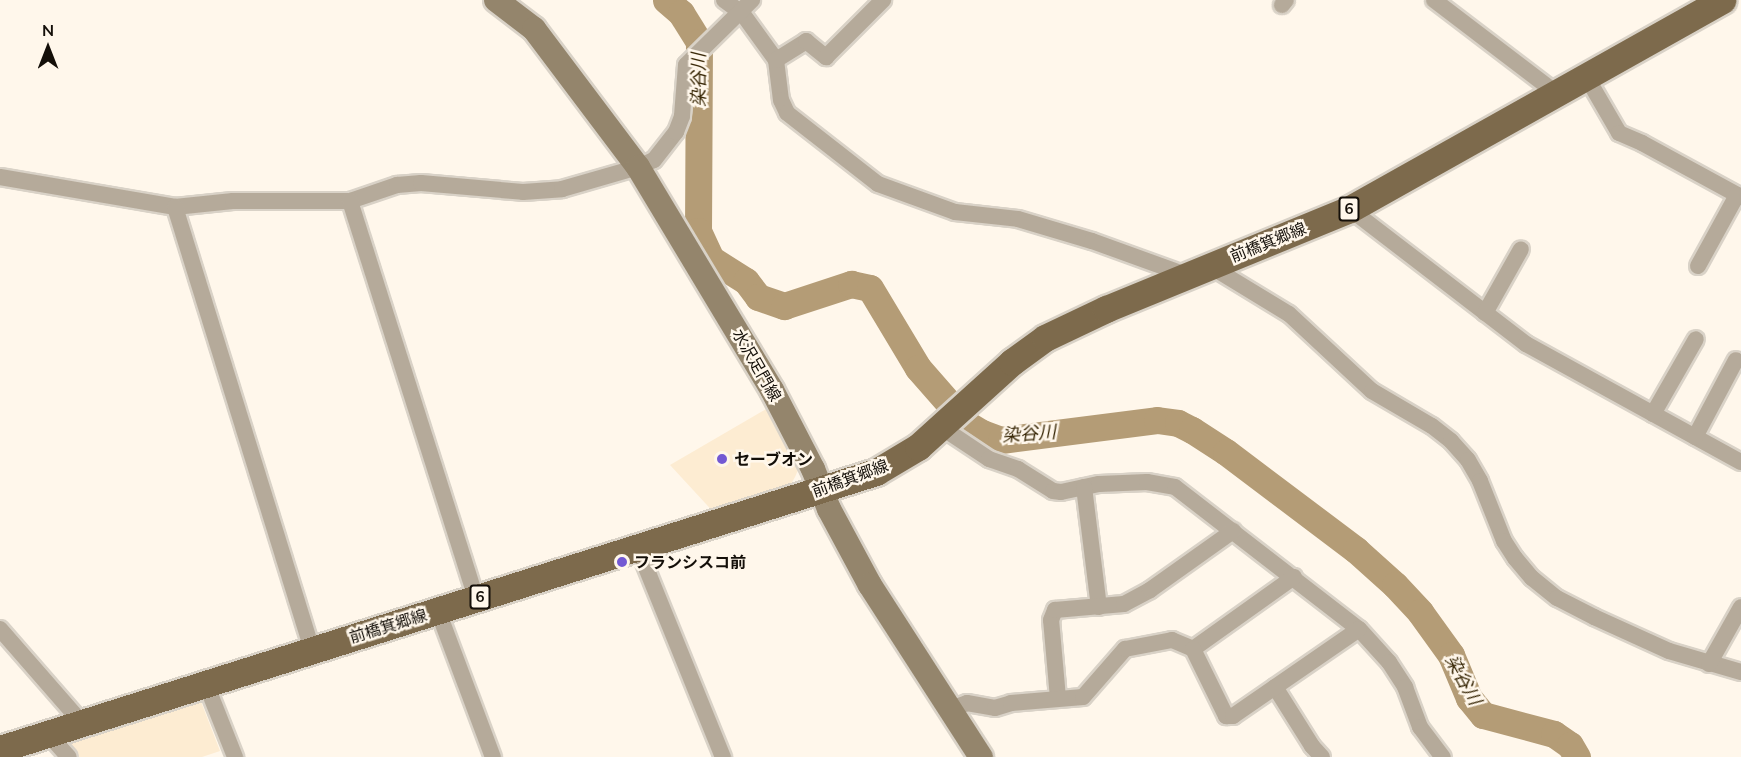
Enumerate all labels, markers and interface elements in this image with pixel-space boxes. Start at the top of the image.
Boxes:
north arrow [18,18,78,78]
text: N [42,20,54,40]
water label: 染谷川 [688,53,710,107]
road number: 6 [1338,197,1360,221]
street label: 前橋箕郷線 [1227,218,1309,266]
street label: 水沢足門線 [729,326,785,404]
water label: 染谷川 [1001,421,1057,447]
place label: セーブオン [734,449,814,469]
marker: セーブオン [715,452,729,466]
street label: 前橋箕郷線 [809,455,891,501]
place label: フランシスコ前 [634,552,746,572]
marker: フランシスコ前 [615,555,629,569]
road number: 6 [470,585,490,609]
street label: 前橋箕郷線 [347,605,429,647]
water label: 染谷川 [1440,651,1486,709]

